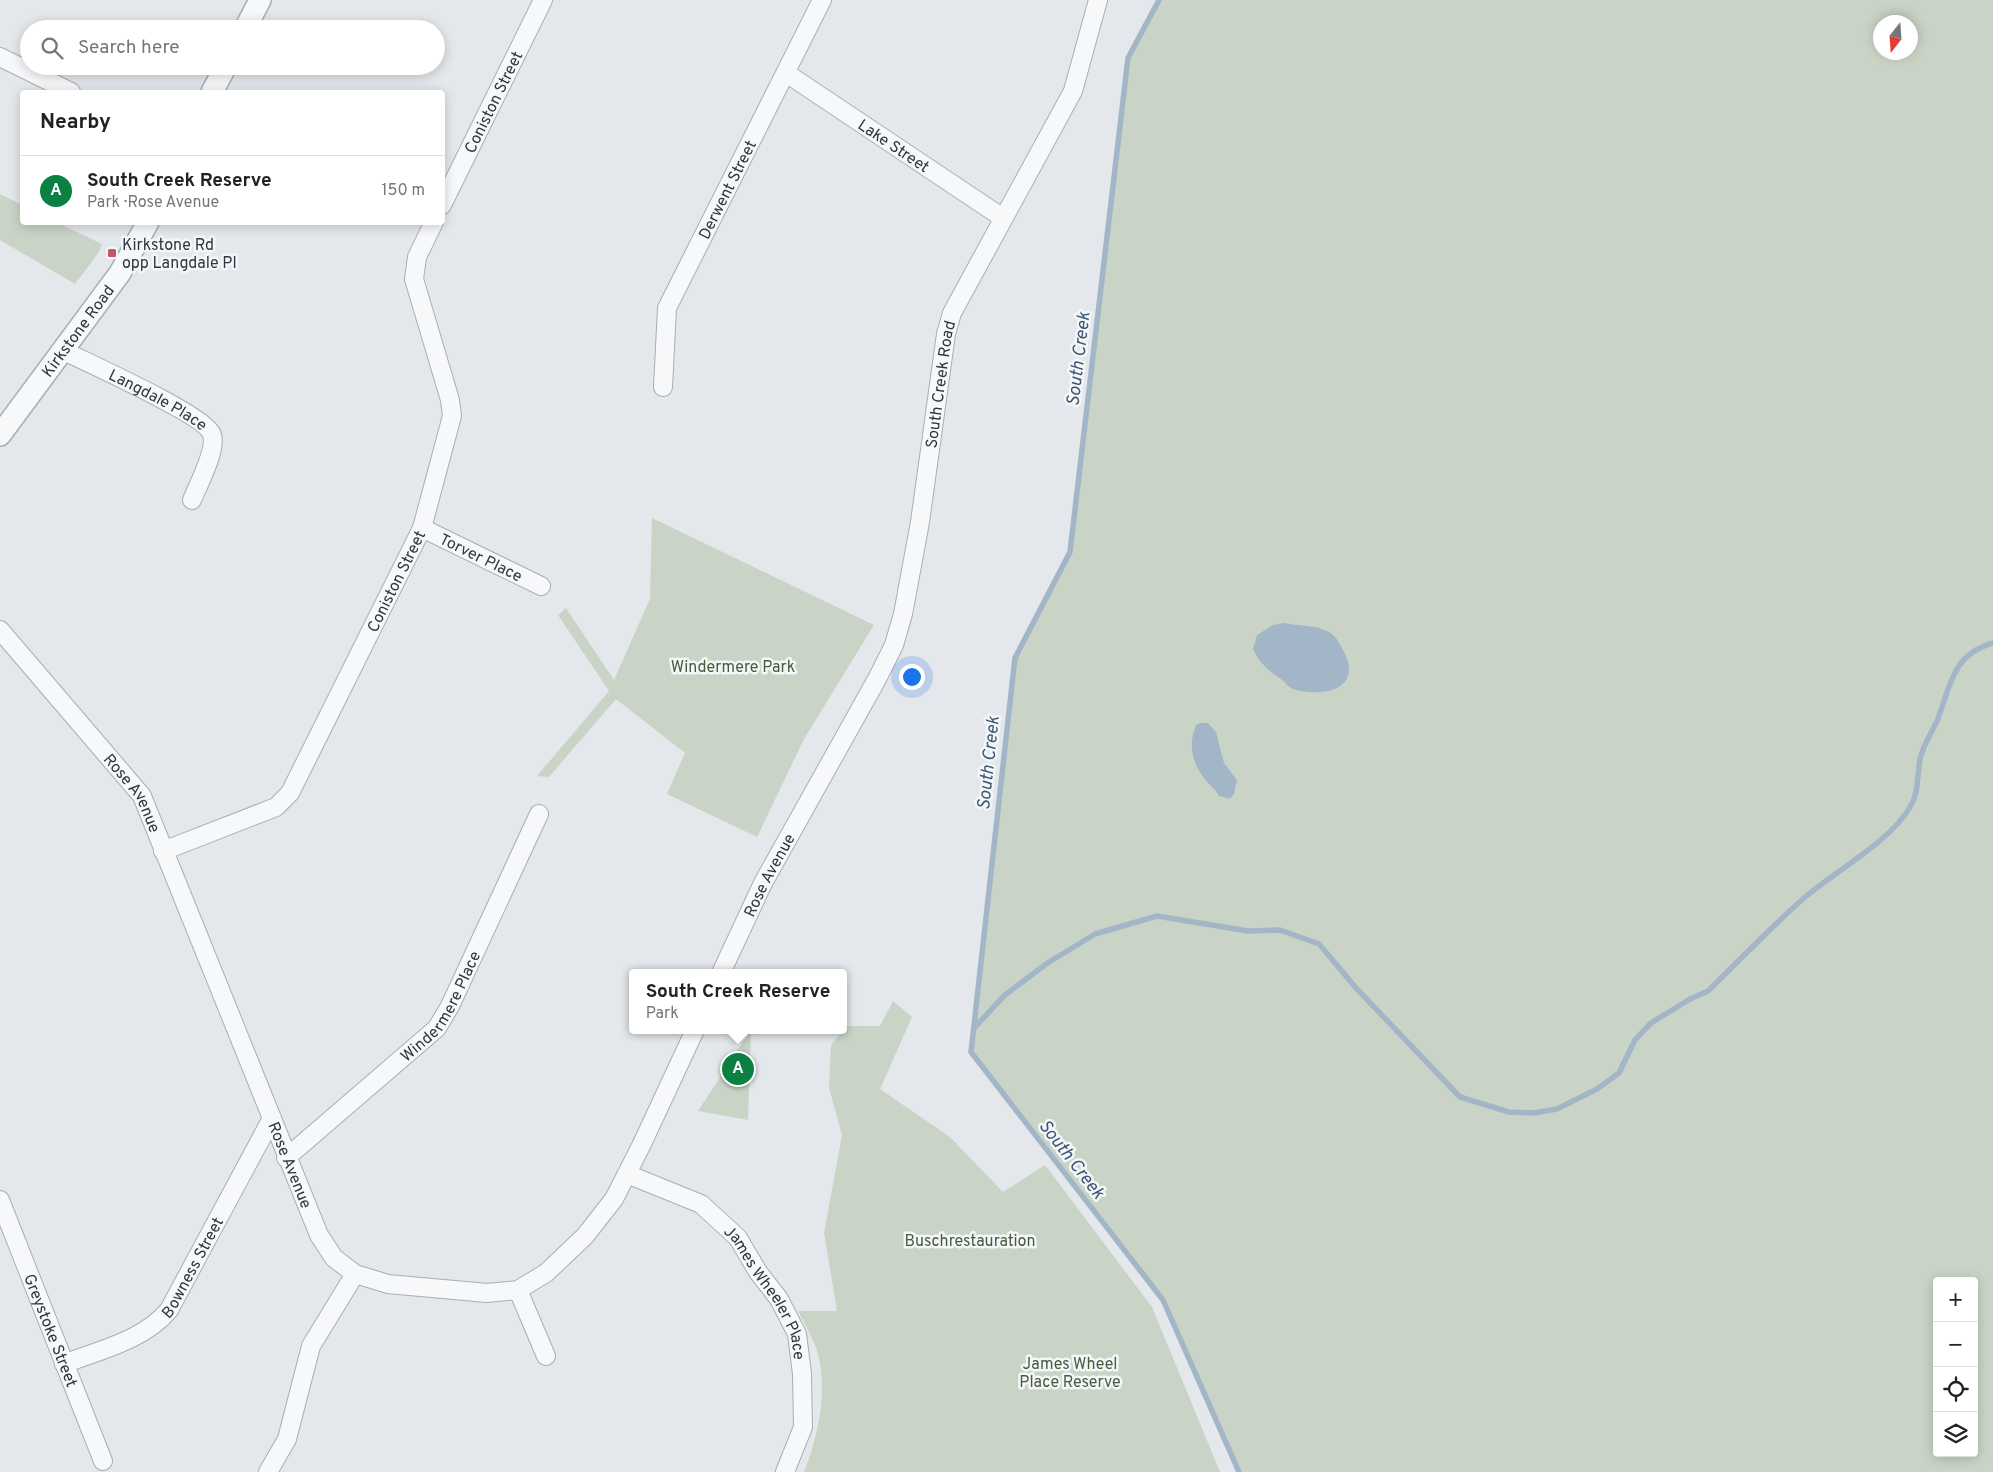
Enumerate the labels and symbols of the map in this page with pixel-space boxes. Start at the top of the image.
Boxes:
north arrow [1873,15,1918,60]
street label: Coniston Street [461,48,528,157]
street label: Lake Street [853,116,933,178]
street label: Derwent Street [695,137,762,243]
place label: Kirkstone Rd opp Langdale Pl [122,236,237,274]
marker: Kirkstone Rd opp Langdale Pl [106,247,118,259]
street label: Kirkstone Road [38,282,120,382]
water label: South Creek [1062,310,1097,407]
street label: South Creek Road [922,319,961,450]
street label: Langdale Place [105,366,211,436]
street label: Coniston Street [364,527,431,636]
street label: Torver Place [436,530,525,587]
park label: Windermere Park [671,658,795,678]
your location [899,664,925,690]
water label: South Creek [973,714,1006,811]
street label: Rose Avenue [98,750,164,836]
street label: Rose Avenue [740,831,801,921]
street label: Windermere Place [397,948,486,1067]
pin: A [722,1050,754,1088]
water label: South Creek [1033,1116,1110,1205]
street label: Rose Avenue [262,1119,315,1212]
street label: Bowness Street [158,1214,229,1323]
street label: James Wheeler Place [719,1222,808,1361]
park label: Buschrestauration [905,1232,1035,1252]
street label: Greystoke Street [18,1271,81,1390]
park label: James Wheel Place Reserve [1019,1355,1121,1393]

